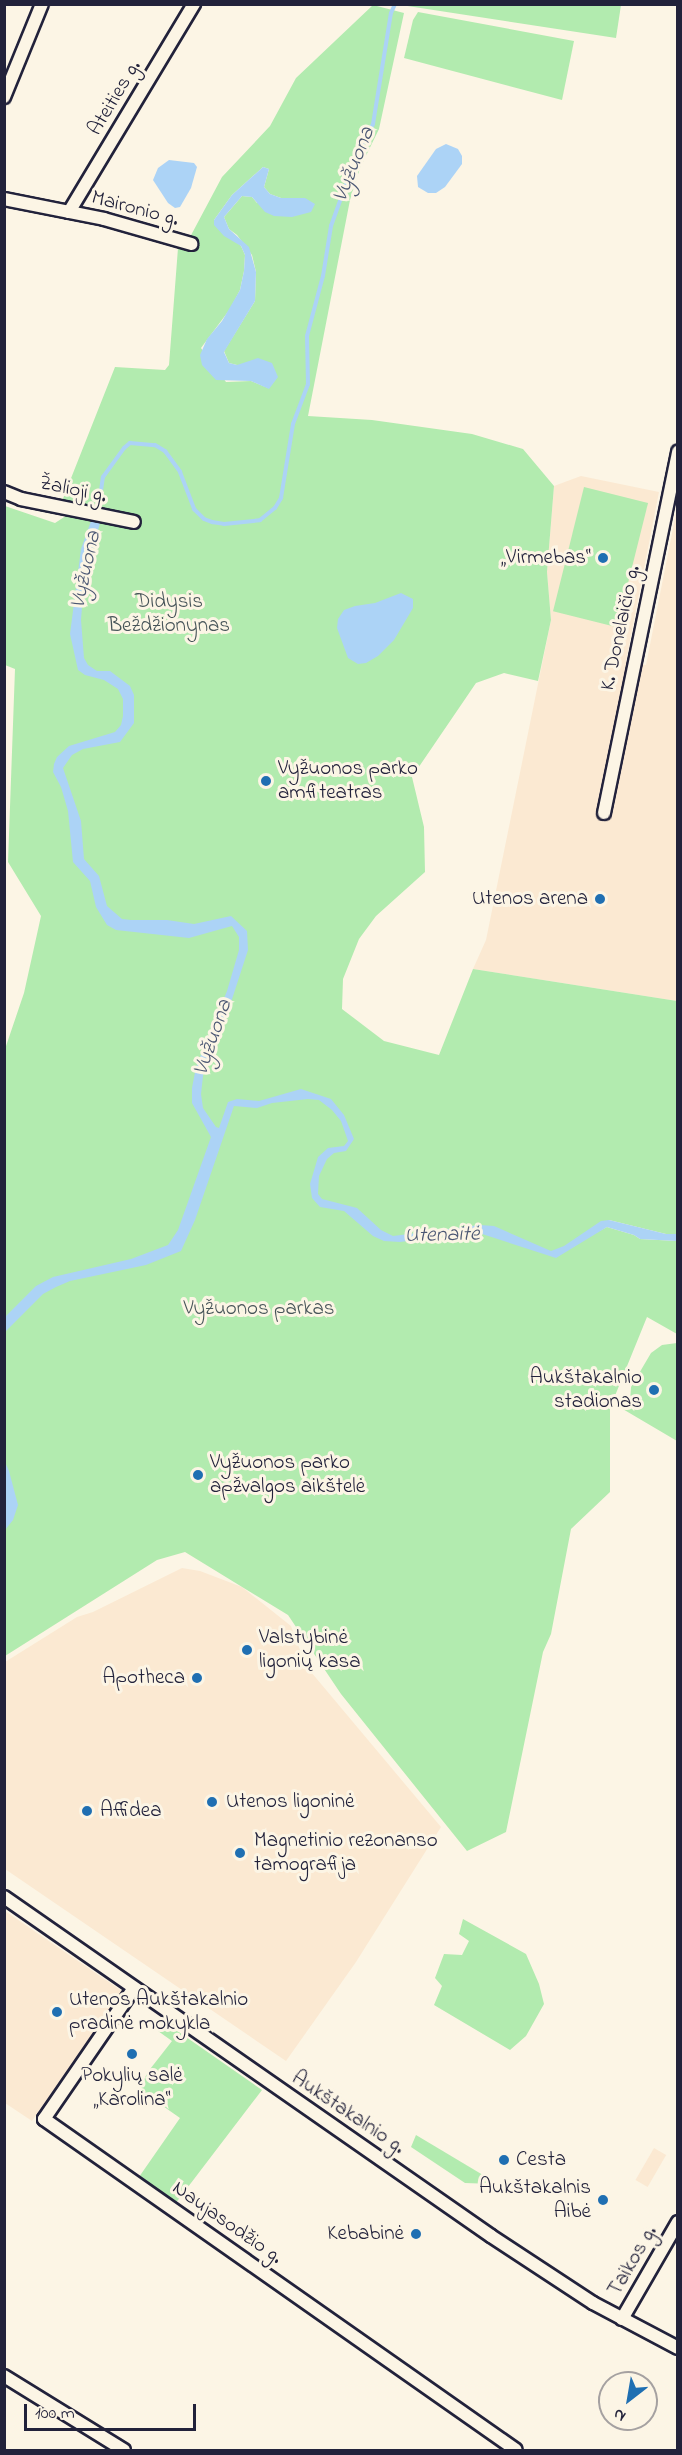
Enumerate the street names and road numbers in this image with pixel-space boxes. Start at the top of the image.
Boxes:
street label: Ateities g. [83,56,147,140]
street label: Maironio g. [89,185,181,233]
street label: Žalioji g. [37,471,109,509]
street label: K. Donelaičio g. [595,563,647,693]
street label: Aukštakalnio g. [287,2066,409,2160]
street label: Naujasodžio g. [167,2176,287,2270]
street label: Taikos g. [603,2221,663,2301]

